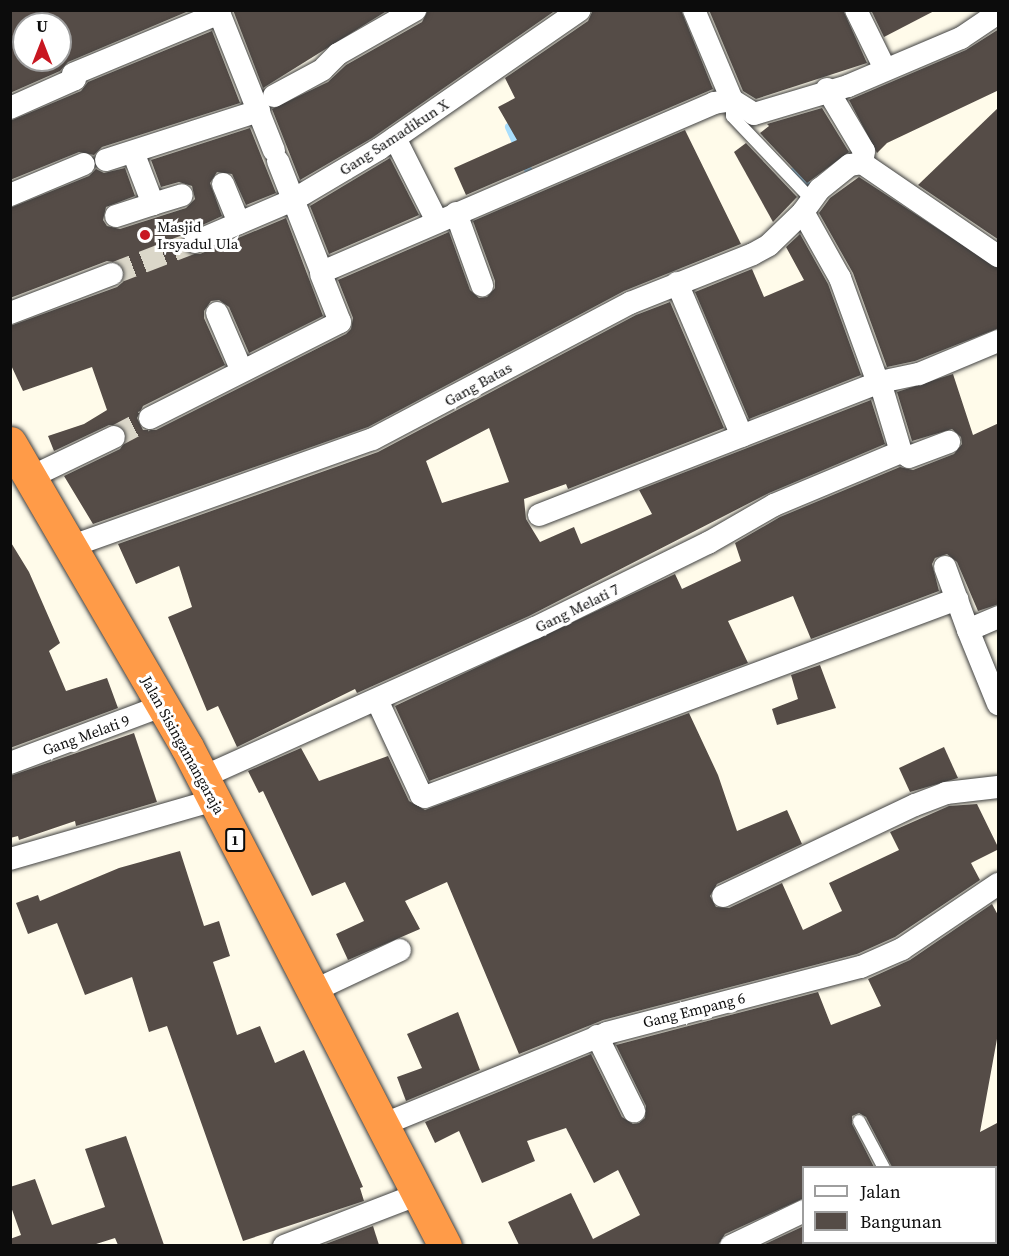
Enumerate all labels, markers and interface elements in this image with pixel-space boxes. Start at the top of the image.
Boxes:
north arrow [12,12,72,72]
text: U [36,15,48,37]
street label: Gang Samadikun X [336,95,452,179]
place label: Masjid Irsyadul Ula [157,217,238,252]
marker: Masjid Irsyadul Ula [138,228,152,242]
street label: Gang Batas [441,358,515,410]
street label: Gang Melati 7 [532,580,622,636]
street label: Jalan Sisingamangaraja [137,673,229,817]
street label: Gang Melati 9 [40,711,132,759]
road number: 1 [224,829,246,851]
street label: Gang Empang 6 [641,989,747,1031]
legend [802,1166,997,1244]
text: Jalan [860,1179,901,1204]
text: Bangunan [860,1209,942,1234]

